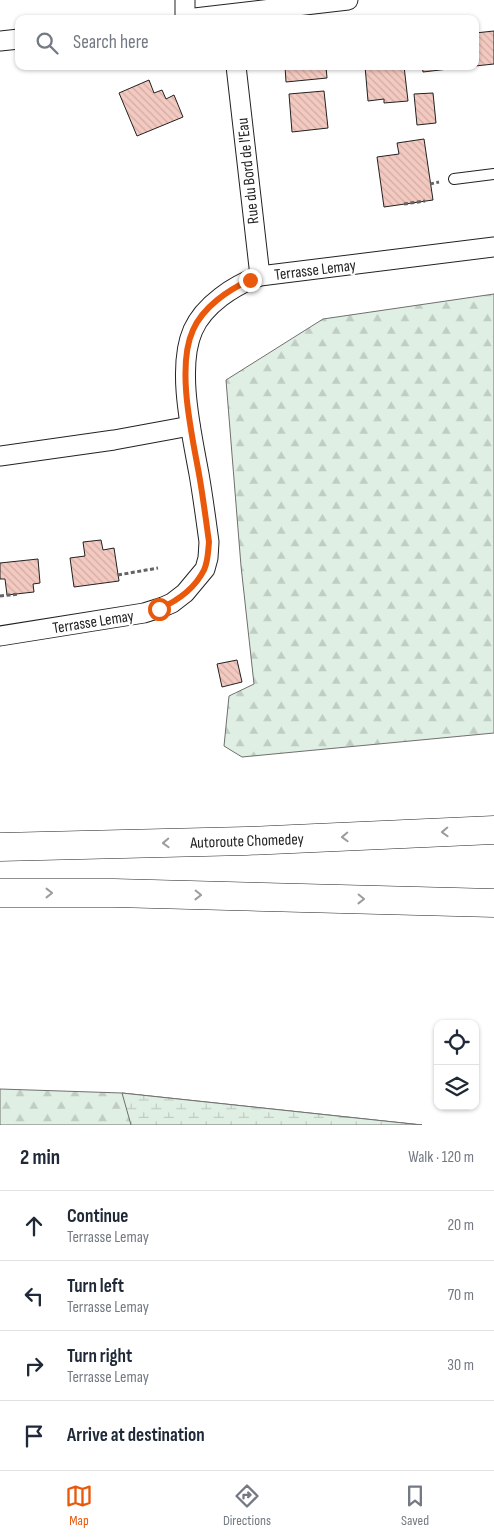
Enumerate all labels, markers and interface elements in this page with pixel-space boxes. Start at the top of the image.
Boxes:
search box [15,15,479,70]
icon: search [33,29,61,57]
text: Search here [73,31,149,54]
street label: Rue du Bord de l'Eau [233,117,264,225]
street label: Terrasse Lemay [273,256,357,285]
route end [239,269,262,292]
route start [148,598,171,621]
street label: Terrasse Lemay [51,607,135,638]
one-way arrow [441,827,449,838]
street label: Autoroute Chomedey [189,830,304,853]
one-way arrow [341,831,349,842]
one-way arrow [161,838,169,848]
one-way arrow [45,888,53,898]
one-way arrow [194,890,202,900]
one-way arrow [357,894,365,905]
map controls [434,1020,479,1110]
button: locate [434,1020,479,1065]
button: layers [434,1065,479,1110]
text: 2 min [20,1145,60,1170]
text: Walk · 120 m [408,1148,474,1167]
text: Continue [67,1205,128,1228]
icon: ahead [20,1212,48,1240]
text: 20 m [447,1216,474,1235]
text: Terrasse Lemay [67,1228,149,1247]
text: Turn left [67,1275,124,1298]
icon: left [20,1282,48,1310]
text: 70 m [448,1286,474,1305]
text: Terrasse Lemay [67,1298,149,1317]
text: Turn right [67,1345,132,1368]
icon: right [20,1352,48,1380]
text: 30 m [447,1356,474,1375]
text: Terrasse Lemay [67,1368,149,1387]
icon: arrive [20,1422,48,1450]
text: Arrive at destination [67,1424,205,1447]
tab: Map [65,1482,93,1529]
tab: Directions [223,1482,271,1529]
tab: Saved [401,1482,429,1529]

